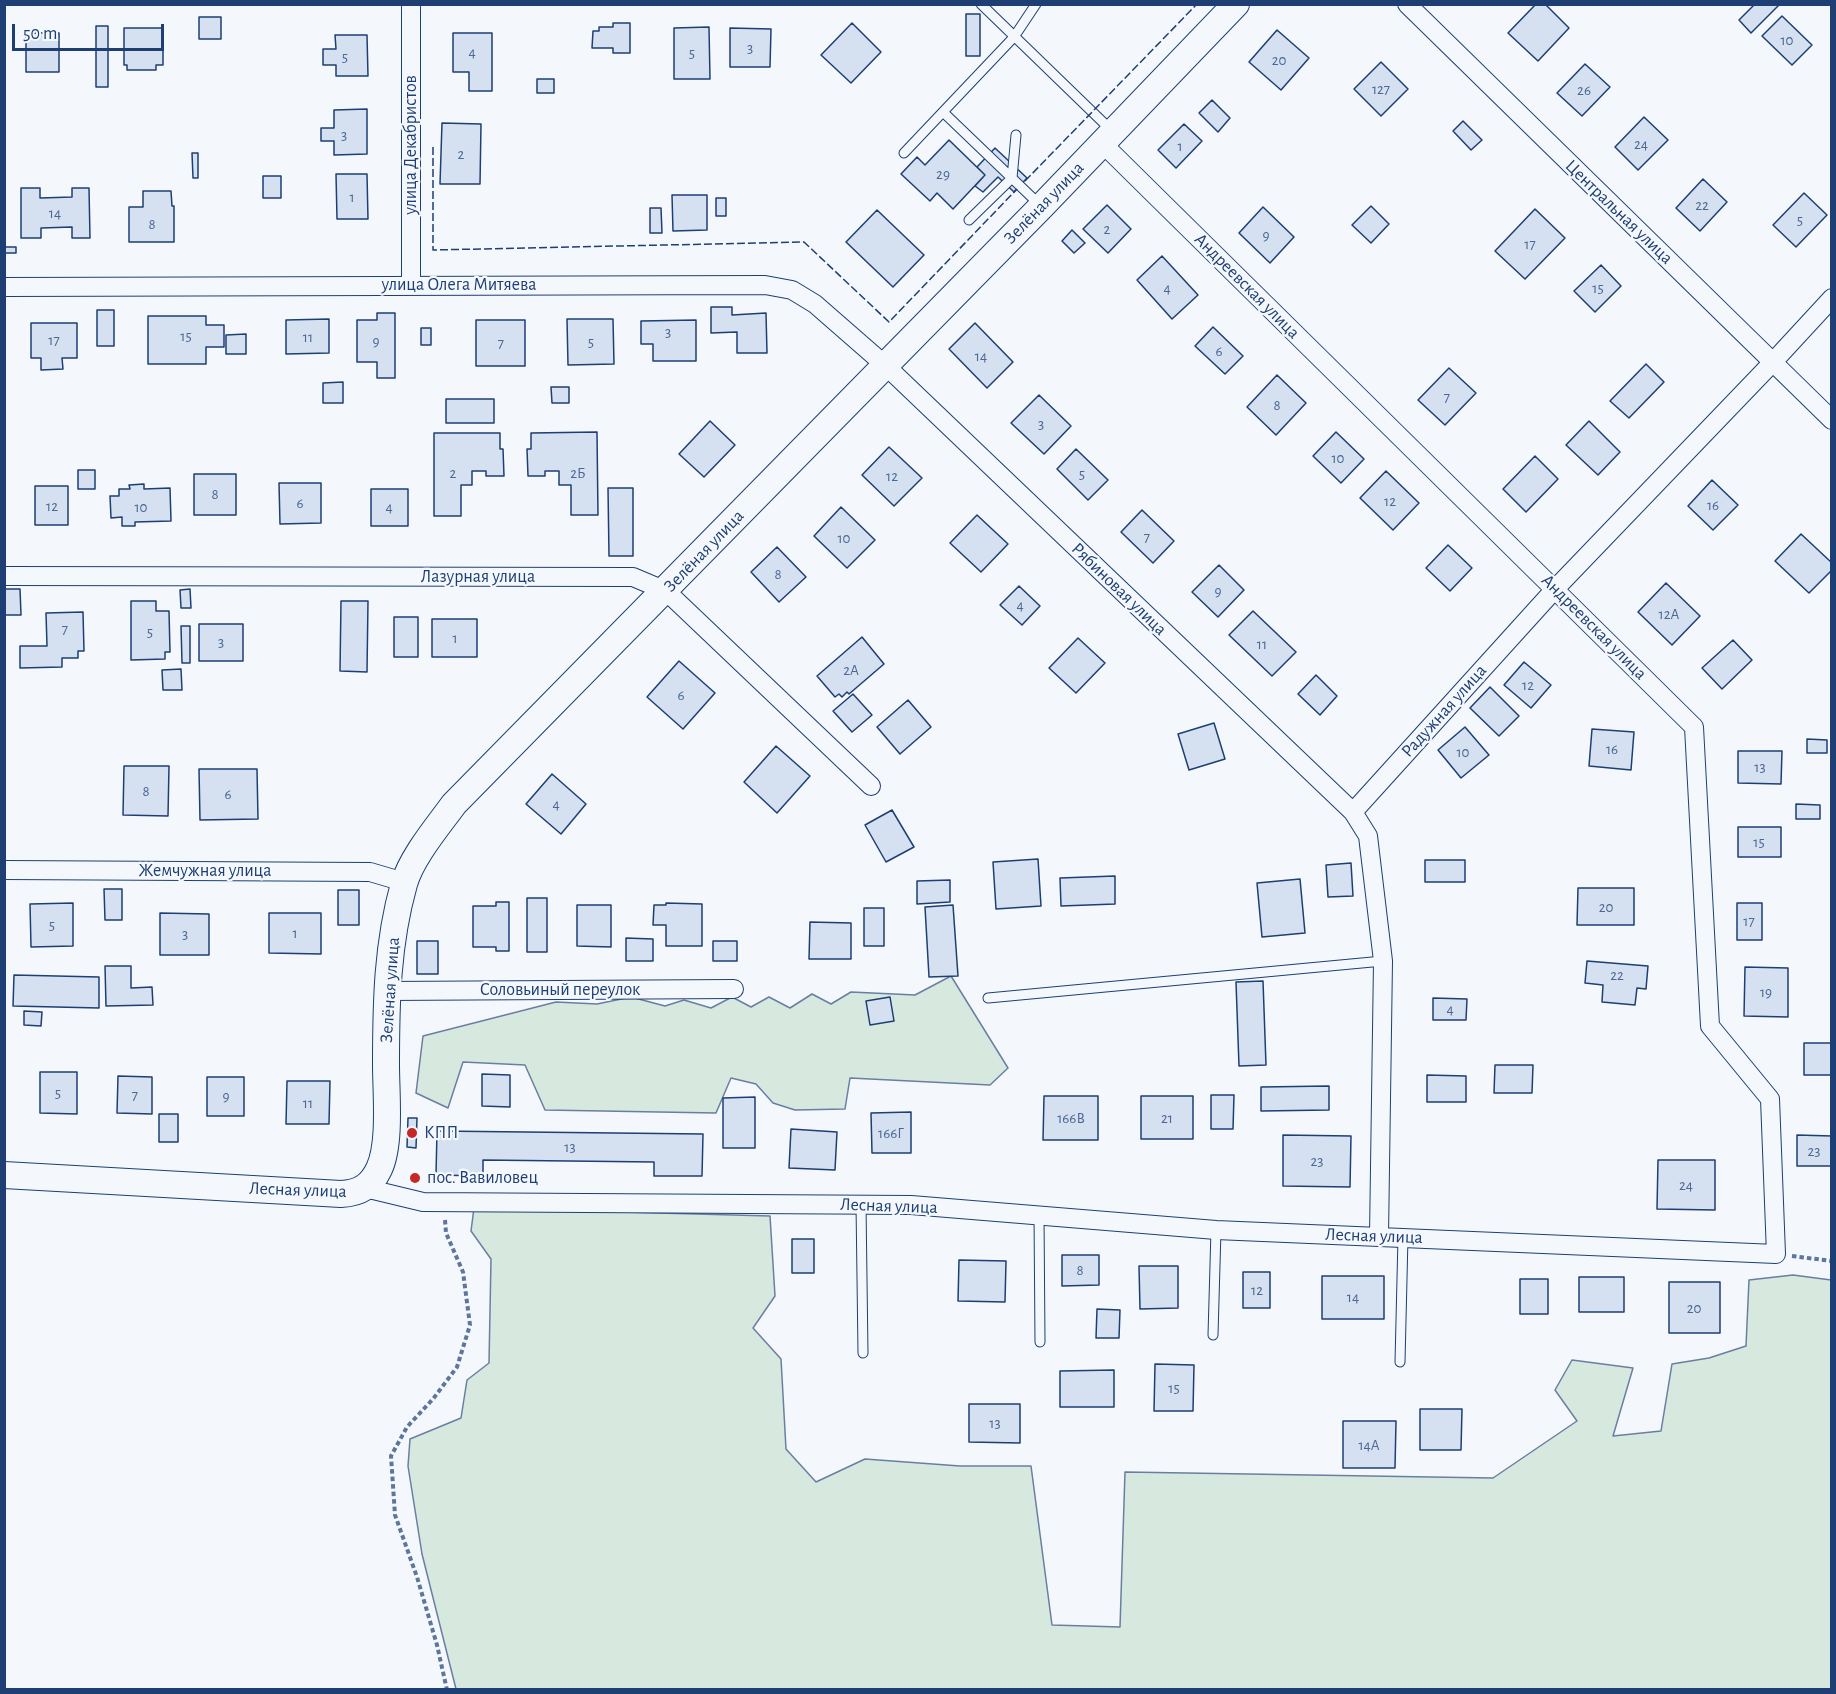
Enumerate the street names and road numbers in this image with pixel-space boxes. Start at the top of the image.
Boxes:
street label: улица Декабристов [400,75,422,215]
street label: Центральная улица [1561,155,1677,269]
street label: Зелёная улица [999,157,1089,249]
street label: Андреевская улица [1190,229,1304,343]
street label: улица Олега Митяева [381,274,537,296]
street label: Зелёная улица [659,505,749,597]
street label: Рябиновая улица [1067,538,1171,640]
street label: Лазурная улица [421,566,535,588]
street label: Андреевская улица [1537,570,1651,684]
street label: Радужная улица [1397,660,1491,762]
street label: Жемчужная улица [138,860,272,882]
street label: Зелёная улица [376,936,404,1044]
street label: Соловьиный переулок [480,979,640,1001]
street label: Лесная улица [249,1178,347,1202]
street label: Лесная улица [840,1194,938,1218]
street label: Лесная улица [1325,1224,1423,1248]

